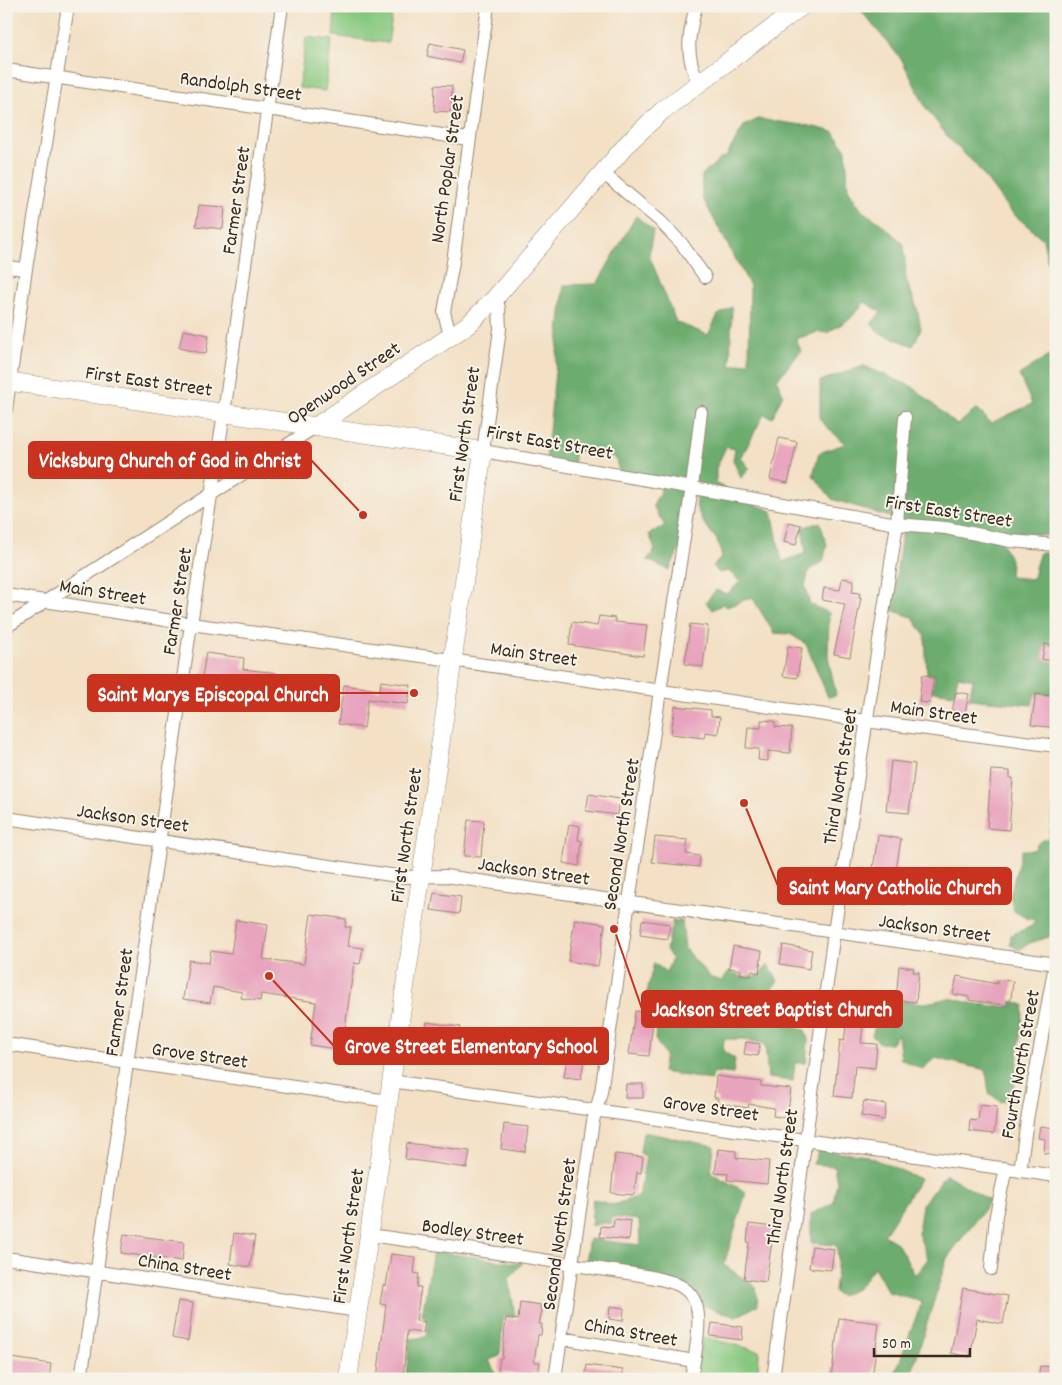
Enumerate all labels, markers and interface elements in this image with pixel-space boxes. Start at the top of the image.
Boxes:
street label: Randolph Street [178,66,303,110]
street label: North Poplar Street [425,94,473,245]
street label: Farmer Street [217,145,259,256]
street label: Openwood Street [282,336,407,433]
street label: First East Street [83,360,214,406]
street label: First North Street [443,365,489,504]
street label: First East Street [484,419,615,469]
callout: Vicksburg Church of God in Christ [29,442,311,478]
text: Vicksburg Church of God in Christ [39,448,301,478]
street label: First East Street [883,489,1014,537]
street label: Farmer Street [157,546,201,657]
street label: Main Street [57,573,148,615]
street label: Main Street [488,636,579,676]
callout: Saint Marys Episcopal Church [88,675,339,711]
text: Saint Marys Episcopal Church [97,682,329,712]
street label: Main Street [888,694,979,734]
street label: Third North Street [817,706,867,847]
street label: Second North Street [597,756,649,913]
street label: First North Street [385,766,431,905]
street label: Jackson Street [75,798,190,842]
street label: Jackson Street [476,851,591,895]
callout: Saint Mary Catholic Church [778,868,1011,904]
text: Saint Mary Catholic Church [789,875,1002,905]
street label: Jackson Street [877,908,992,952]
street label: Farmer Street [100,947,142,1058]
street label: Fourth North Street [995,988,1049,1141]
callout: Jackson Street Baptist Church [642,991,902,1027]
text: Jackson Street Baptist Church [652,997,893,1027]
callout: Grove Street Elementary School [334,1028,608,1064]
text: Grove Street Elementary School [344,1034,599,1064]
street label: Grove Street [150,1036,249,1078]
street label: Grove Street [661,1089,760,1131]
street label: Third North Street [760,1107,807,1248]
street label: Second North Street [536,1156,586,1312]
street label: First North Street [327,1167,373,1306]
street label: Bodley Street [420,1213,525,1255]
street label: China Street [136,1248,233,1290]
street label: China Street [582,1312,679,1356]
scale bar [874,1325,971,1357]
text: 50 m [882,1334,911,1356]

